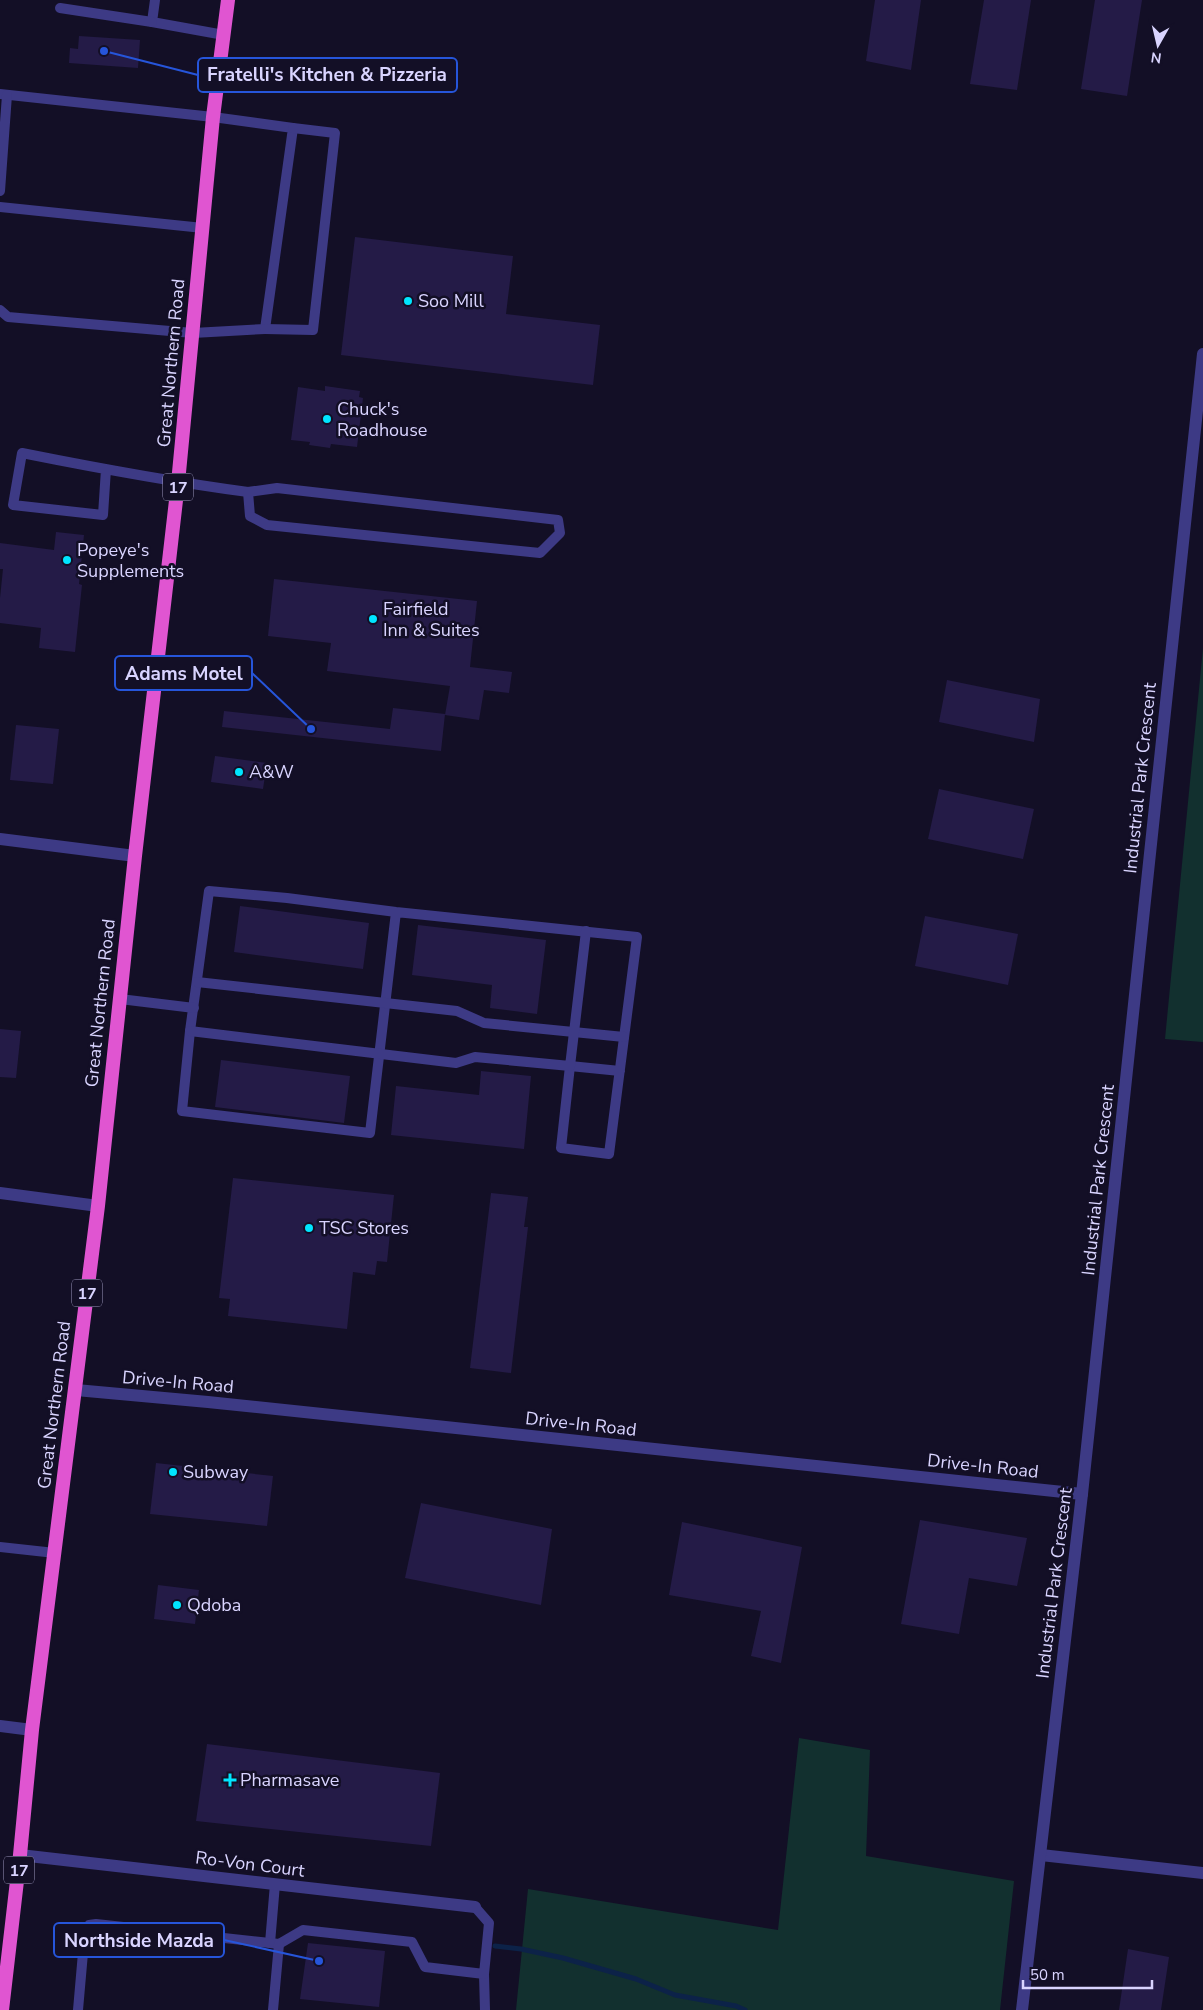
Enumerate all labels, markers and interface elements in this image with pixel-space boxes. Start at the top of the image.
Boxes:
north arrow [1133,20,1183,70]
text: N [1150,47,1163,68]
callout: Fratelli's Kitchen & Pizzeria [198,58,457,92]
text: Fratelli's Kitchen & Pizzeria [207,62,447,88]
street label: Great Northern Road [152,278,190,448]
place label: Soo Mill [418,289,485,313]
marker: Soo Mill [402,295,414,307]
place label: Chuck's Roadhouse [337,397,427,442]
marker: Chuck's Roadhouse [321,413,333,425]
road number: 17 [163,474,193,501]
place label: Popeye's Supplements [77,538,184,583]
marker: Popeye's Supplements [61,554,73,566]
place label: Fairfield Inn & Suites [383,597,480,642]
marker: Fairfield Inn & Suites [367,613,379,625]
callout: Adams Motel [115,656,252,690]
text: Adams Motel [125,661,243,687]
street label: Industrial Park Crescent [1118,681,1162,875]
place label: A&W [249,760,294,784]
marker: A&W [233,766,245,778]
street label: Great Northern Road [79,918,121,1088]
street label: Industrial Park Crescent [1076,1083,1120,1277]
place label: TSC Stores [319,1216,409,1240]
marker: TSC Stores [303,1222,315,1234]
road number: 17 [72,1280,102,1306]
street label: Great Northern Road [32,1320,76,1490]
street label: Drive-In Road [121,1365,235,1399]
street label: Drive-In Road [524,1406,638,1442]
street label: Drive-In Road [926,1448,1040,1484]
place label: Subway [183,1460,249,1484]
marker: Subway [167,1466,179,1478]
street label: Industrial Park Crescent [1030,1486,1078,1680]
place label: Qdoba [187,1593,241,1617]
marker: Qdoba [171,1599,183,1611]
place label: Pharmasave [240,1768,339,1792]
marker: Pharmasave [224,1774,236,1786]
street label: Ro-Von Court [194,1845,307,1883]
road number: 17 [4,1856,34,1884]
callout: Northside Mazda [54,1923,224,1957]
text: Northside Mazda [64,1928,214,1954]
scale bar [1023,1958,1152,1990]
text: 50 m [1030,1965,1065,1985]

